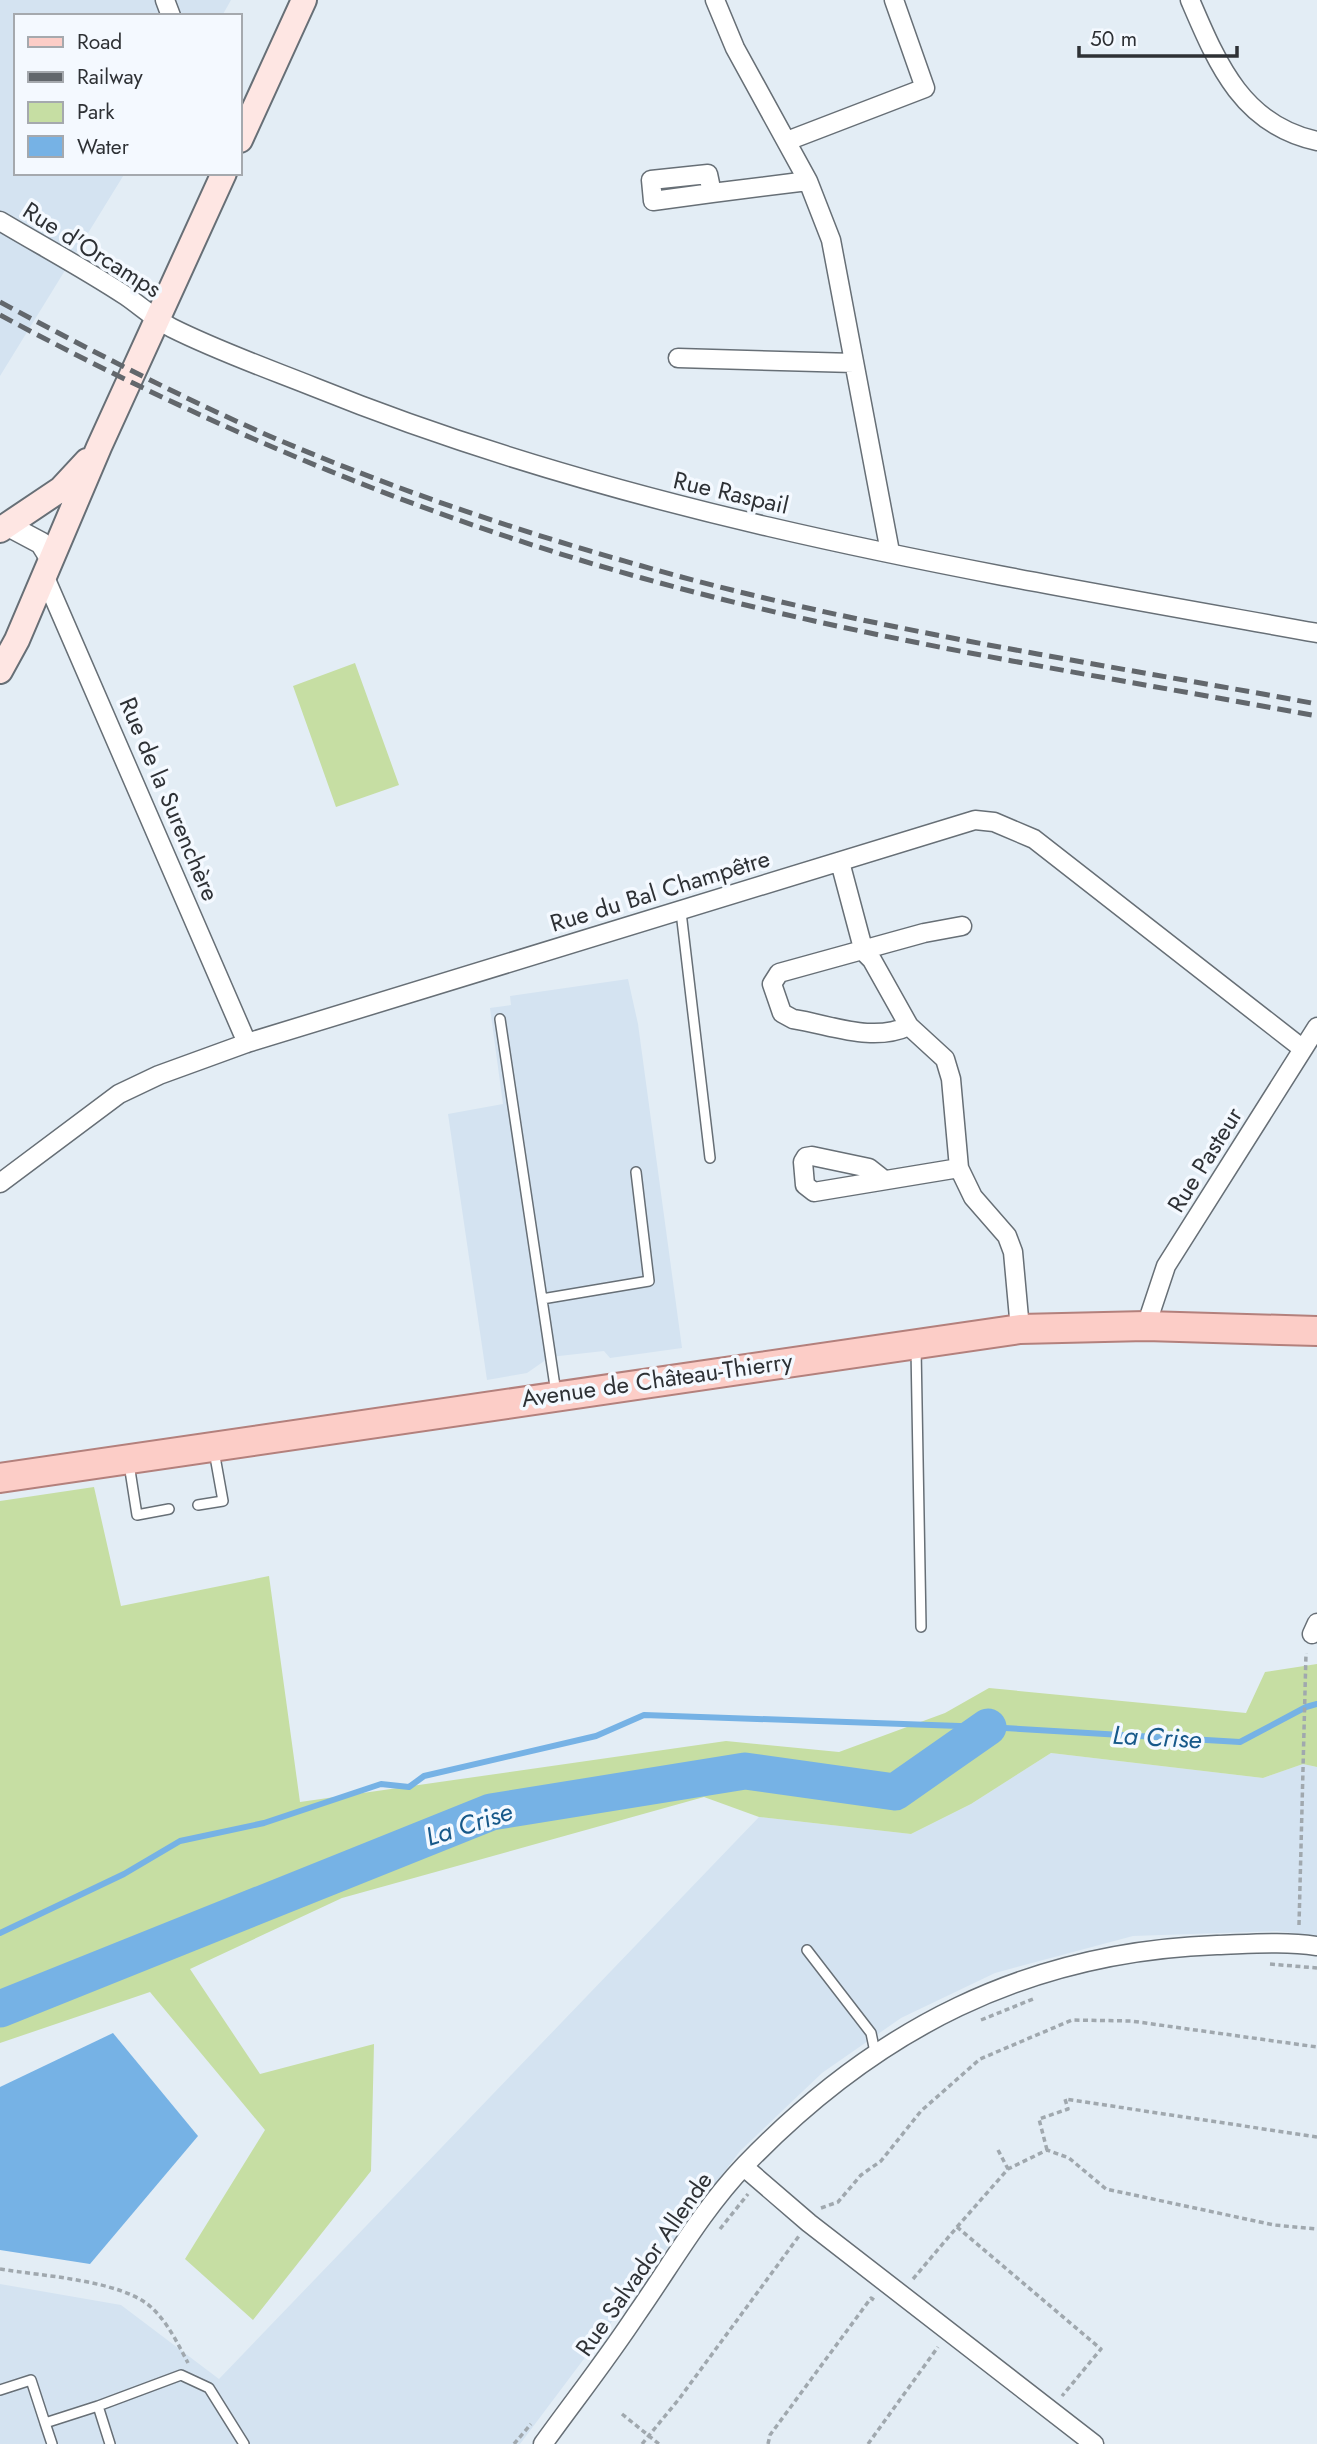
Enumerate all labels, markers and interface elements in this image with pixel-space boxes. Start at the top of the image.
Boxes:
legend [14,14,242,175]
scale bar [1079,14,1236,58]
text: 50 m [1090,24,1137,54]
text: Road [77,27,122,57]
text: Railway [77,62,143,92]
text: Park [77,97,115,127]
text: Water [77,132,130,162]
street label: Rue d'Orcamps [16,193,168,306]
street label: Rue Raspail [670,462,792,523]
street label: Rue de la Surenchère [111,691,228,906]
street label: Rue du Bal Champêtre [546,840,774,941]
street label: Rue Pasteur [1158,1100,1251,1219]
street label: Avenue de Château-Thierry [519,1343,795,1416]
water label: La Crise [1111,1716,1203,1758]
water label: La Crise [421,1792,517,1856]
street label: Rue Salvador Allende [567,2164,720,2363]

